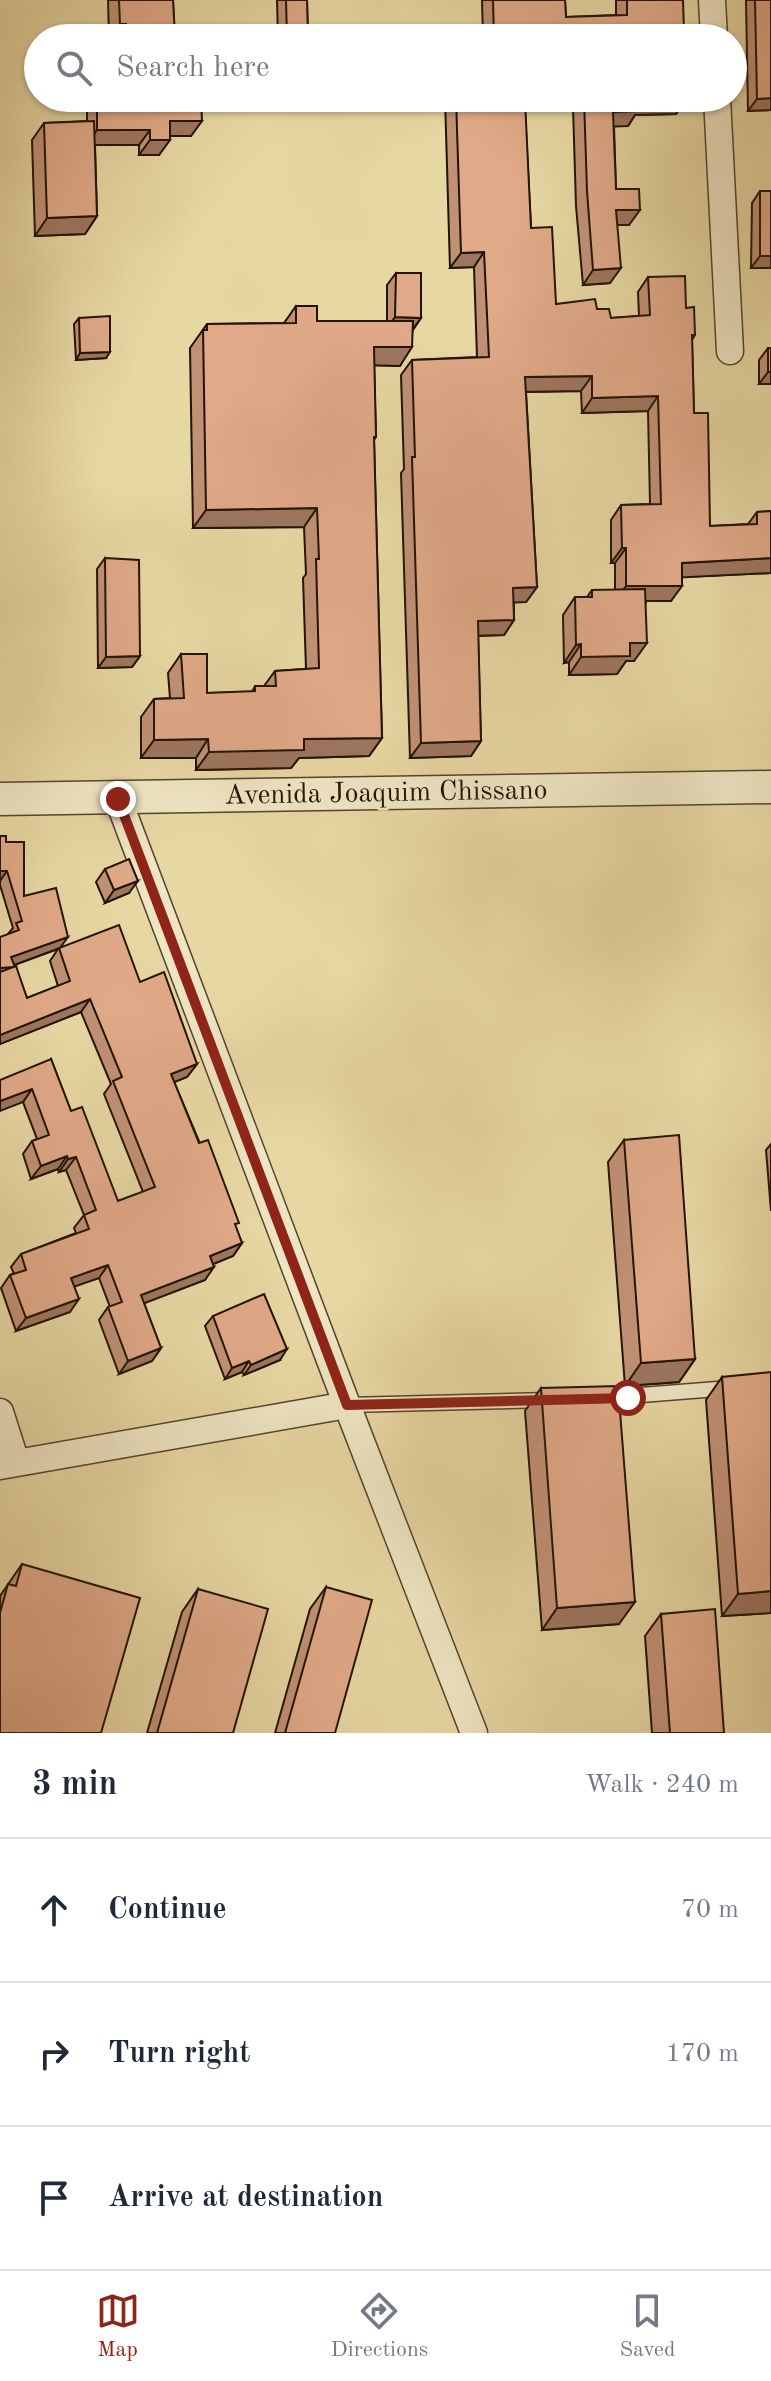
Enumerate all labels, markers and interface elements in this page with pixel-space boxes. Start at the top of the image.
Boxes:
search box [24,24,747,112]
icon: search [52,46,96,90]
text: Search here [116,53,270,83]
street label: Avenida Joaquim Chissano [224,777,548,811]
route end [100,781,136,817]
route start [610,1380,646,1416]
text: 3 min [32,1768,117,1802]
text: Walk · 240 m [585,1772,739,1798]
icon: ahead [32,1888,76,1932]
text: Continue [108,1895,227,1925]
text: 70 m [681,1897,739,1923]
icon: right [32,2032,76,2076]
text: Turn right [108,2039,250,2069]
text: 170 m [666,2041,739,2067]
icon: arrive [32,2176,76,2220]
text: Arrive at destination [108,2183,383,2213]
tab: Map [96,2289,140,2364]
tab: Directions [331,2289,428,2364]
tab: Saved [619,2289,675,2364]

